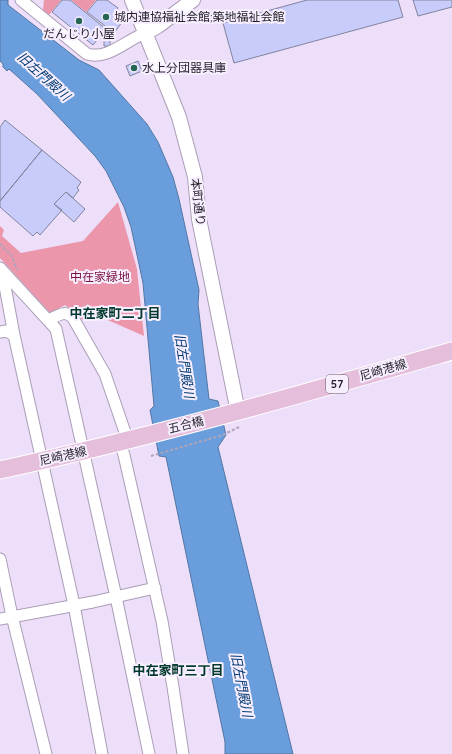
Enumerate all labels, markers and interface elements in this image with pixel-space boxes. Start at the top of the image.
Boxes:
place label: 城内連協福祉会館;築地福祉会館 [114,9,284,24]
marker: 城内連協福祉会館;築地福祉会館 [101,12,111,22]
marker: だんじり小屋 [74,16,84,26]
place label: だんじり小屋 [43,26,115,41]
water label: 旧左門殿川 [14,48,75,105]
place label: 水上分団器具庫 [142,60,226,75]
marker: 水上分団器具庫 [129,63,139,73]
street label: 本町通り [188,177,209,227]
park label: 中在家緑地 [70,269,130,284]
district label: 中在家町二丁目 [69,305,161,321]
water label: 旧左門殿川 [172,333,198,401]
street label: 尼崎港線 [358,356,408,383]
road number: 57 [326,375,348,393]
street label: 五合橋 [167,413,205,436]
street label: 尼崎港線 [38,443,88,468]
water label: 旧左門殿川 [228,652,256,720]
district label: 中在家町三丁目 [132,662,224,678]

